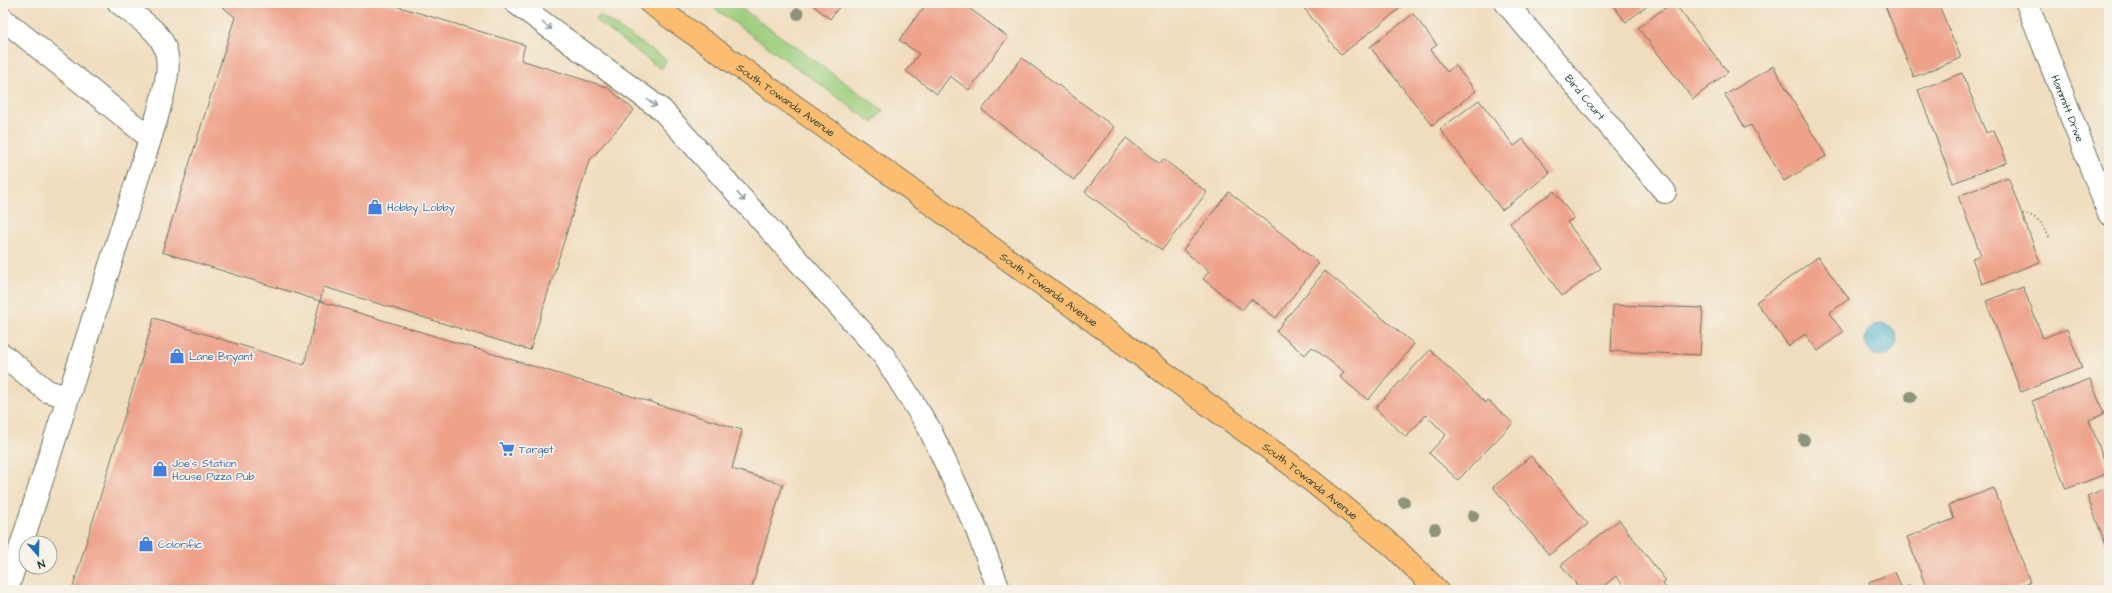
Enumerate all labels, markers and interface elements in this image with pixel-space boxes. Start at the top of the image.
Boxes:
one-way arrow [542,22,553,30]
street label: South Towanda Avenue [734,60,838,140]
street label: Bird Court [1562,71,1609,124]
street label: Hammitt Drive [2048,73,2088,144]
one-way arrow [647,99,658,107]
one-way arrow [736,192,745,202]
shop icon: Hobby Lobby [366,198,384,216]
place label: Hobby Lobby [387,200,455,216]
street label: South Towanda Avenue [997,249,1101,330]
shop icon: Lane Bryant [168,347,186,365]
place label: Lane Bryant [189,349,254,365]
street label: South Towanda Avenue [1259,439,1361,523]
supermarket icon: Target [498,440,516,458]
place label: Target [519,442,554,458]
place label: Joe's Station House Pizza Pub [172,456,255,484]
shop icon: Joe's Station House Pizza Pub [151,460,169,478]
north arrow [18,535,58,575]
shop icon: Colorific [137,535,155,553]
place label: Colorific [158,537,203,552]
text: N [35,556,47,572]

